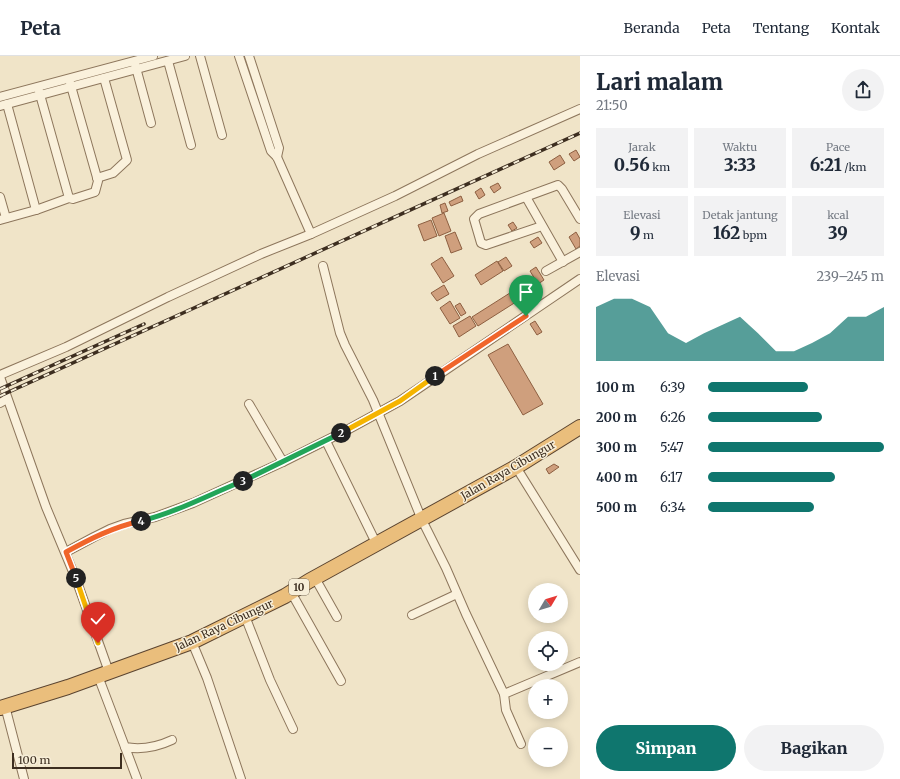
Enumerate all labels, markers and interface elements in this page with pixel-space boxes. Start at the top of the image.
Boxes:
text: Peta [20,16,61,40]
text: Beranda [624,19,680,37]
text: Peta [702,19,731,37]
text: Tentang [753,19,809,37]
text: Kontak [831,19,880,37]
text: Lari malam [596,68,723,96]
button: share [842,69,884,111]
text: 21:50 [596,97,628,114]
text: Jarak [628,140,656,154]
text: Waktu [723,140,757,154]
text: Pace [826,140,850,154]
text: 0.56 [614,154,650,176]
text: 3:33 [724,154,756,176]
text: 6:21 [810,154,842,176]
text: km [650,160,670,174]
text: /km [842,160,866,174]
text: Elevasi [623,208,661,222]
text: Detak jantung [702,208,778,222]
text: kcal [827,208,849,222]
text: 9 [630,222,641,244]
text: 162 [713,222,740,244]
text: 39 [828,222,848,244]
text: m [641,228,654,242]
text: bpm [740,228,767,242]
text: Elevasi [596,268,640,285]
text: 239–245 m [817,268,884,285]
pin [509,275,543,316]
icon: arrive [515,281,537,303]
pin: 1 [425,366,445,386]
text: 1 [432,369,438,383]
text: 100 m [596,379,635,396]
text: 6:39 [660,379,685,396]
text: 200 m [596,409,637,426]
text: 6:26 [660,409,686,426]
pin: 2 [331,423,351,443]
text: 2 [338,426,344,440]
street label: Jalan Raya Cibungur [457,437,558,503]
text: 300 m [596,439,637,456]
text: 5:47 [660,439,684,456]
text: 400 m [596,469,638,486]
text: 6:17 [660,469,683,486]
pin: 3 [233,471,253,491]
text: 3 [240,474,246,488]
text: 500 m [596,499,637,516]
text: 6:34 [660,499,685,516]
pin: 4 [131,511,151,531]
text: 4 [138,514,145,528]
pin: 5 [66,568,86,588]
text: 5 [73,571,79,585]
road number: 10 [289,579,309,595]
north arrow [528,583,568,623]
map controls [528,583,568,767]
street label: Jalan Raya Cibungur [172,596,275,654]
pin [81,602,115,643]
icon: check [87,608,109,630]
button: locate [528,631,568,671]
button: + [528,679,568,719]
button: Simpan [596,725,736,771]
button: Bagikan [744,725,884,771]
button: − [528,727,568,767]
scale bar [12,751,122,770]
text: 100 m [18,753,50,767]

